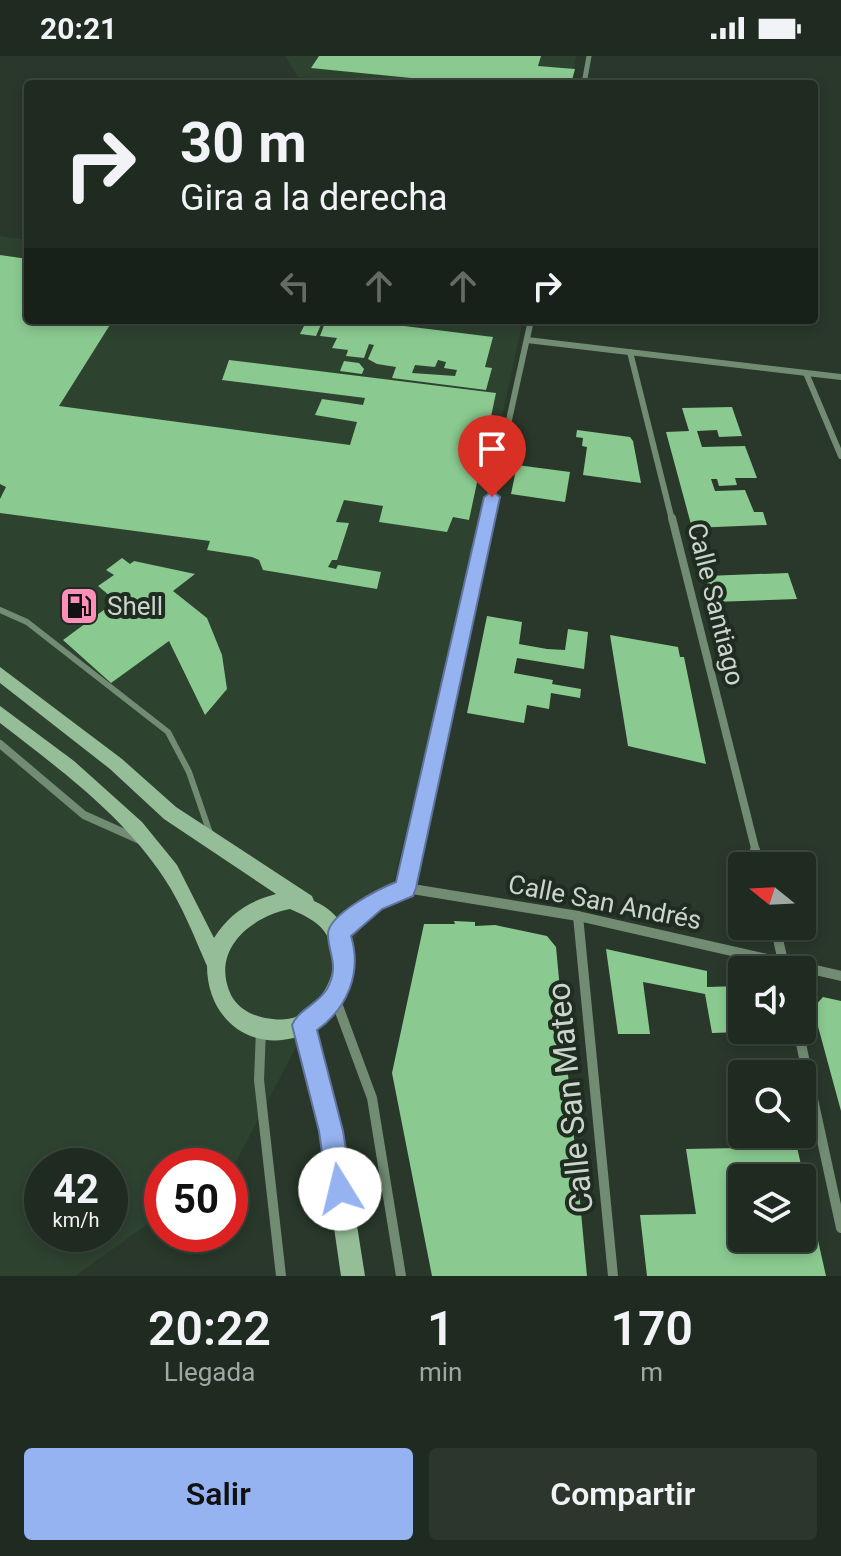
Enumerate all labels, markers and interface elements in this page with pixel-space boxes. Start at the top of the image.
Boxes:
text: 20:21 [40,11,117,46]
text: 30 m [180,110,307,176]
icon: right [48,112,152,216]
text: Gira a la derecha [180,177,448,219]
icon: left [273,264,317,308]
icon: ahead [357,264,401,308]
icon: ahead [441,264,485,308]
icon: right [525,264,569,308]
pin [458,415,526,497]
icon: arrive [470,427,514,471]
street label: Calle Santiago [681,520,751,688]
fuel station icon: Shell [58,585,100,627]
place label: Shell [107,591,163,621]
north arrow [728,852,816,940]
map controls [728,852,816,1252]
street label: Calle San Andrés [506,869,704,935]
button: sound [728,956,816,1044]
street label: Calle San Mateo [539,981,601,1215]
button: search [728,1060,816,1148]
position arrow [298,1147,382,1231]
speed limit sign: 50 [144,1148,248,1252]
button: layers [728,1164,816,1252]
text: 42 [53,1166,99,1213]
text: km/h [53,1208,99,1232]
text: 20:22 [148,1300,271,1357]
text: 1 [427,1300,454,1357]
text: 170 [611,1300,693,1357]
text: Llegada [164,1357,255,1387]
text: min [419,1357,462,1387]
text: m [640,1357,663,1387]
button: Salir [24,1448,413,1540]
button: Compartir [429,1448,817,1540]

